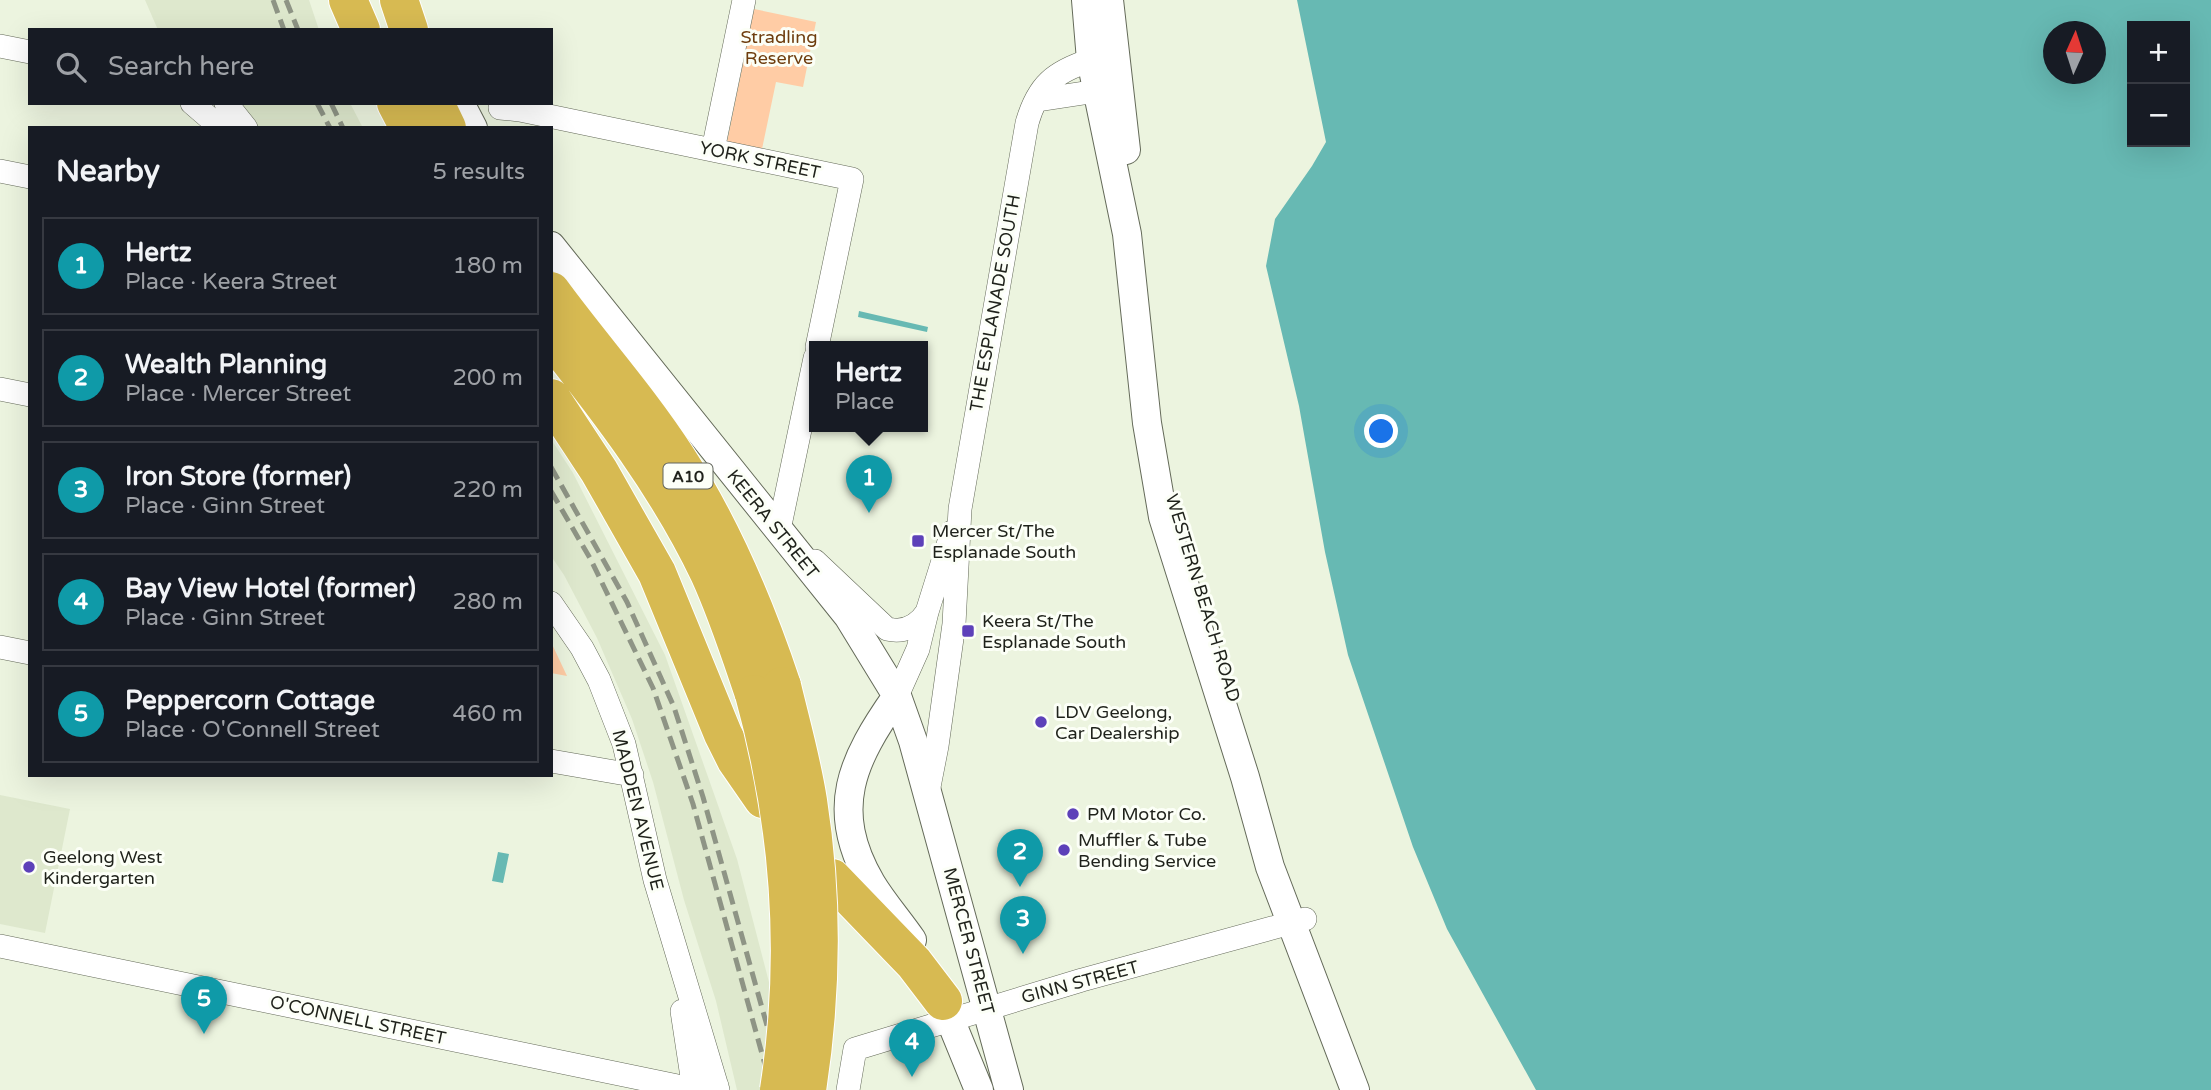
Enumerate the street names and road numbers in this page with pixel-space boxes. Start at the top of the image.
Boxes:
street label: YORK STREET [697,136,823,184]
street label: THE ESPLANADE SOUTH [965,193,1025,413]
road number: A10 [664,463,712,489]
street label: KEERA STREET [722,465,824,583]
street label: WESTERN BEACH ROAD [1161,491,1245,705]
street label: MADDEN AVENUE [607,727,669,893]
street label: MERCER STREET [939,865,999,1017]
street label: GINN STREET [1019,956,1141,1008]
street label: O'CONNELL STREET [268,991,448,1049]

